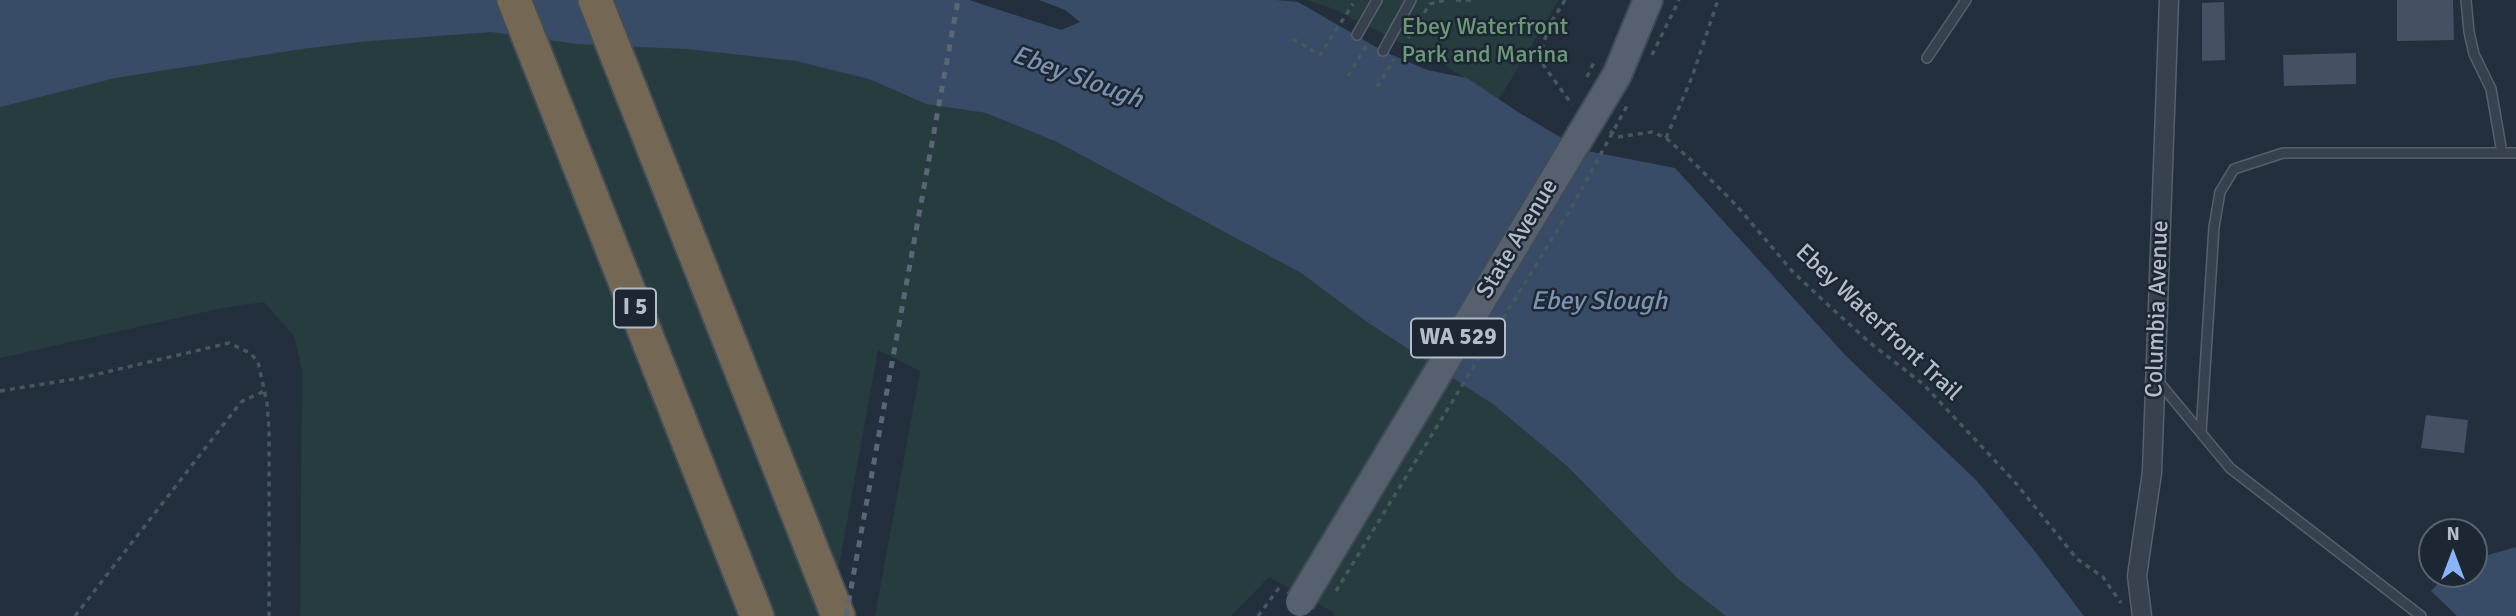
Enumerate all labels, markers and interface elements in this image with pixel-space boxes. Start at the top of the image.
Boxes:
park label: Ebey Waterfront Park and Marina [1401,14,1569,70]
water label: Ebey Slough [1008,40,1146,116]
street label: State Avenue [1471,174,1565,304]
street label: Columbia Avenue [2141,220,2175,398]
street label: Ebey Waterfront Trail [1789,239,1967,407]
water label: Ebey Slough [1531,286,1667,318]
road number: I 5 [614,288,656,328]
road number: WA 529 [1411,318,1505,358]
north arrow [2418,518,2488,588]
text: N [2446,522,2460,546]

